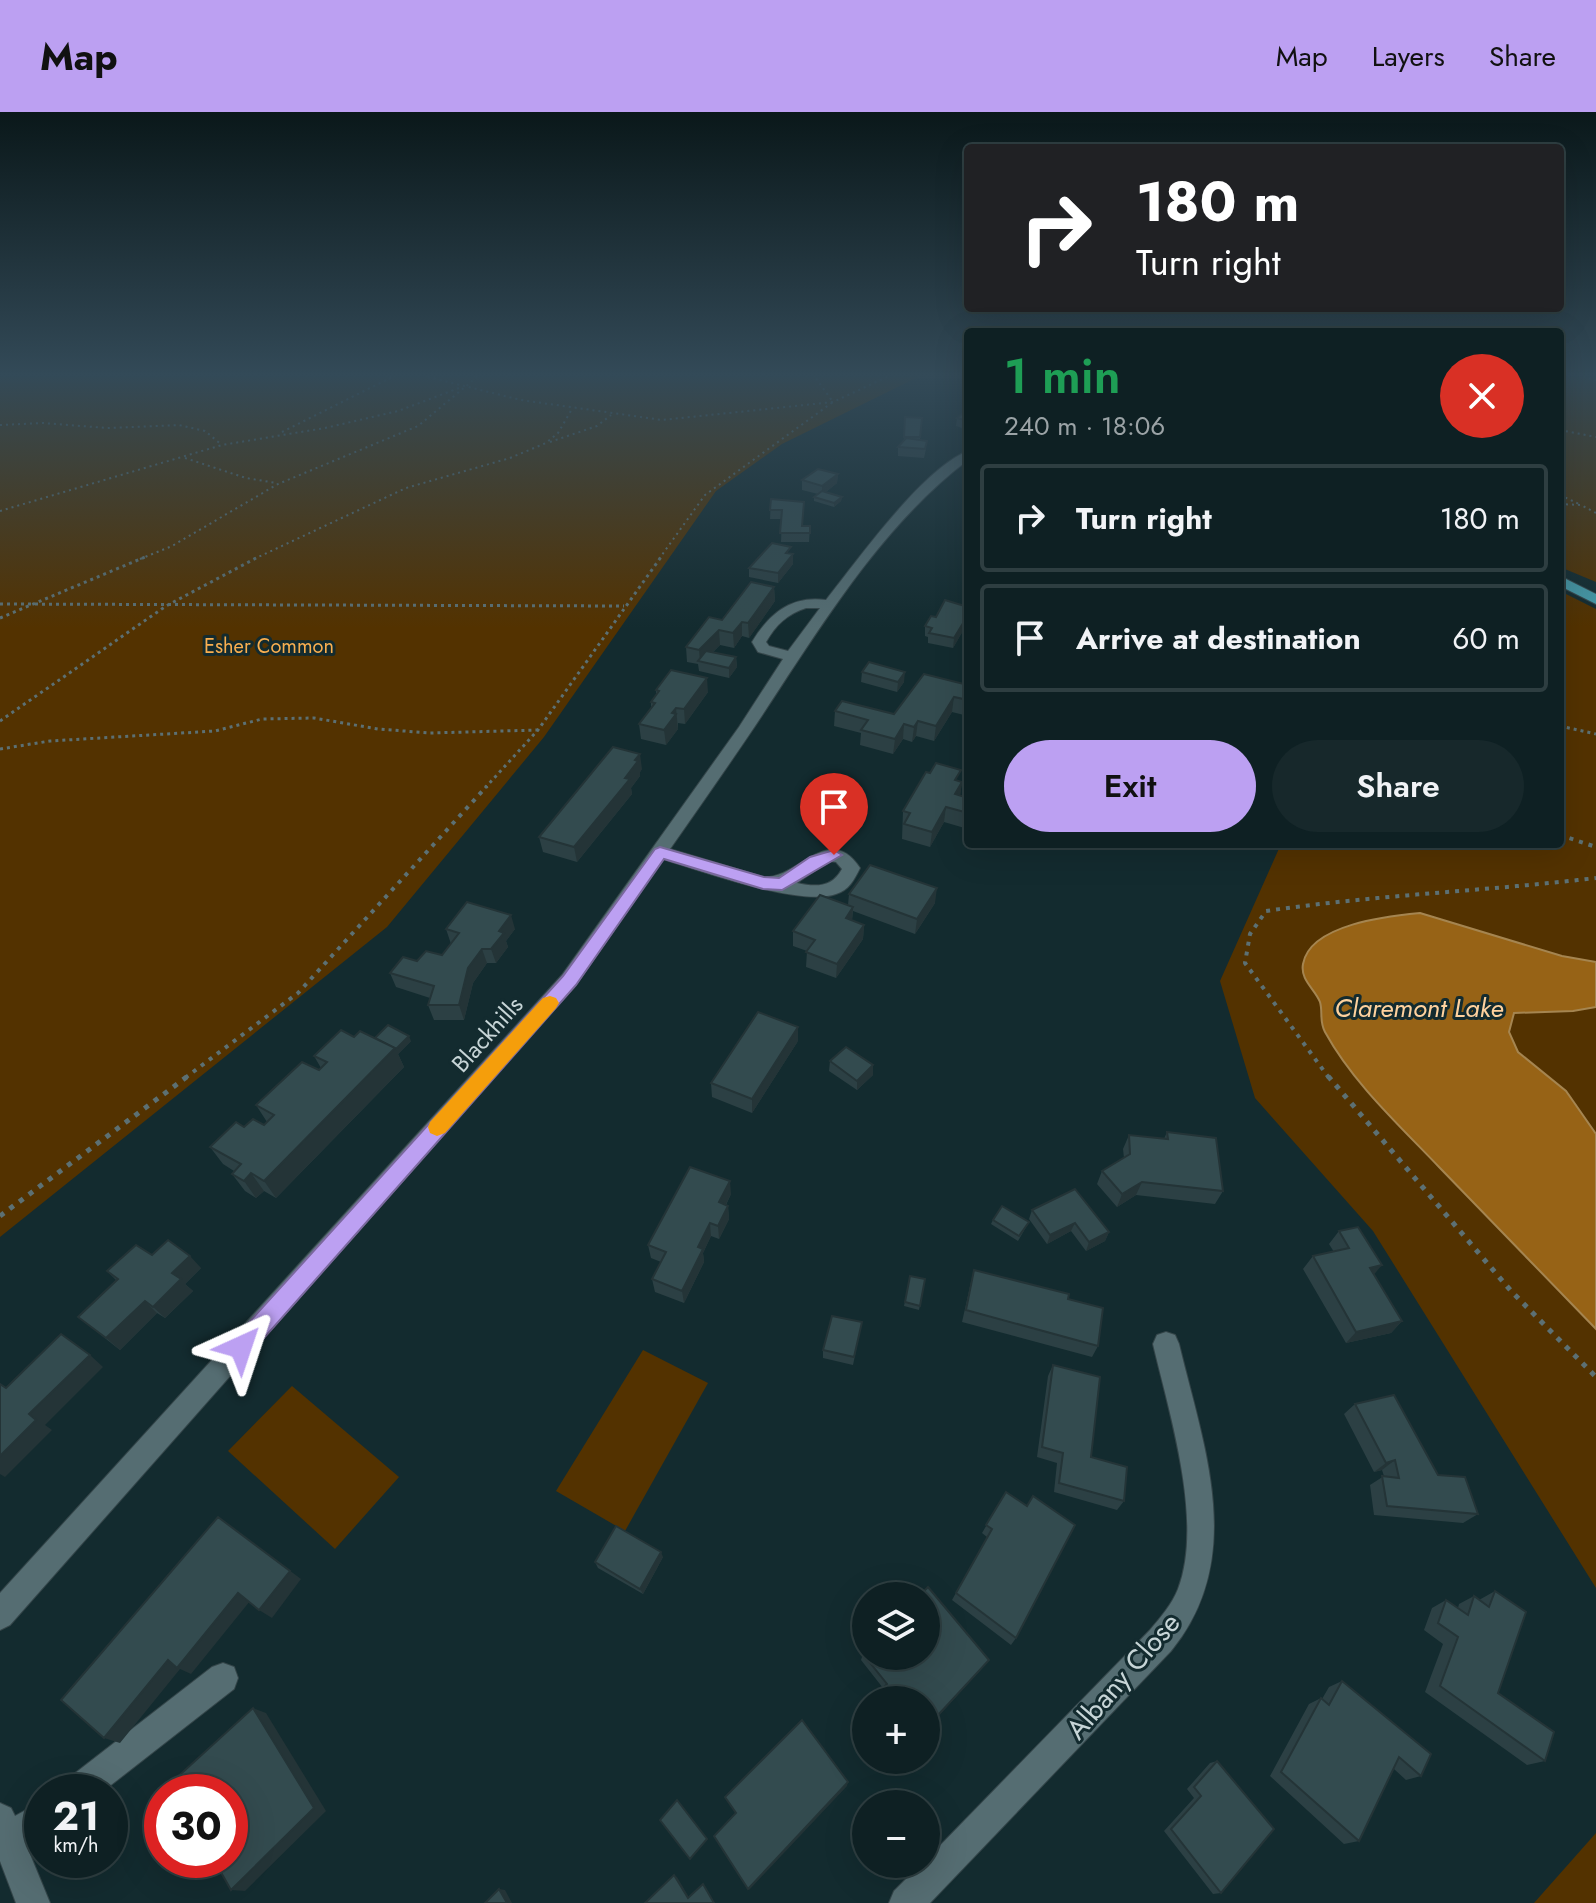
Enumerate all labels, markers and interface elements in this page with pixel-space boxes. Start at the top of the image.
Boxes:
text: Map [40,29,118,84]
text: Map [1276,36,1328,77]
text: Layers [1372,36,1445,77]
text: Share [1489,36,1556,77]
text: 180 m [1136,161,1299,242]
icon: right [1004,176,1108,280]
text: Turn right [1136,236,1281,288]
text: 1 min [1004,342,1121,411]
button: close [1440,354,1524,438]
text: 240 m · 18:06 [1004,407,1165,445]
icon: right [1008,496,1052,540]
text: Turn right [1076,497,1212,540]
text: 180 m [1440,497,1520,540]
icon: arrive [1008,616,1052,660]
text: Arrive at destination [1076,617,1361,660]
text: 60 m [1452,617,1520,660]
park label: Esher Common [204,632,334,661]
button: Exit [1004,740,1256,832]
button: Share [1272,740,1524,832]
pin [800,773,868,855]
icon: arrive [812,785,856,829]
street label: Blackhills [443,988,531,1080]
water label: Claremont Lake [1335,989,1503,1027]
position arrow [199,1305,283,1389]
map controls [852,1582,940,1878]
button: layers [852,1582,940,1670]
street label: Albany Close [1056,1604,1190,1748]
button: + [852,1686,940,1774]
speed limit sign: 30 [144,1774,248,1878]
text: 21 [53,1787,99,1845]
button: − [852,1790,940,1878]
text: km/h [53,1831,99,1860]

